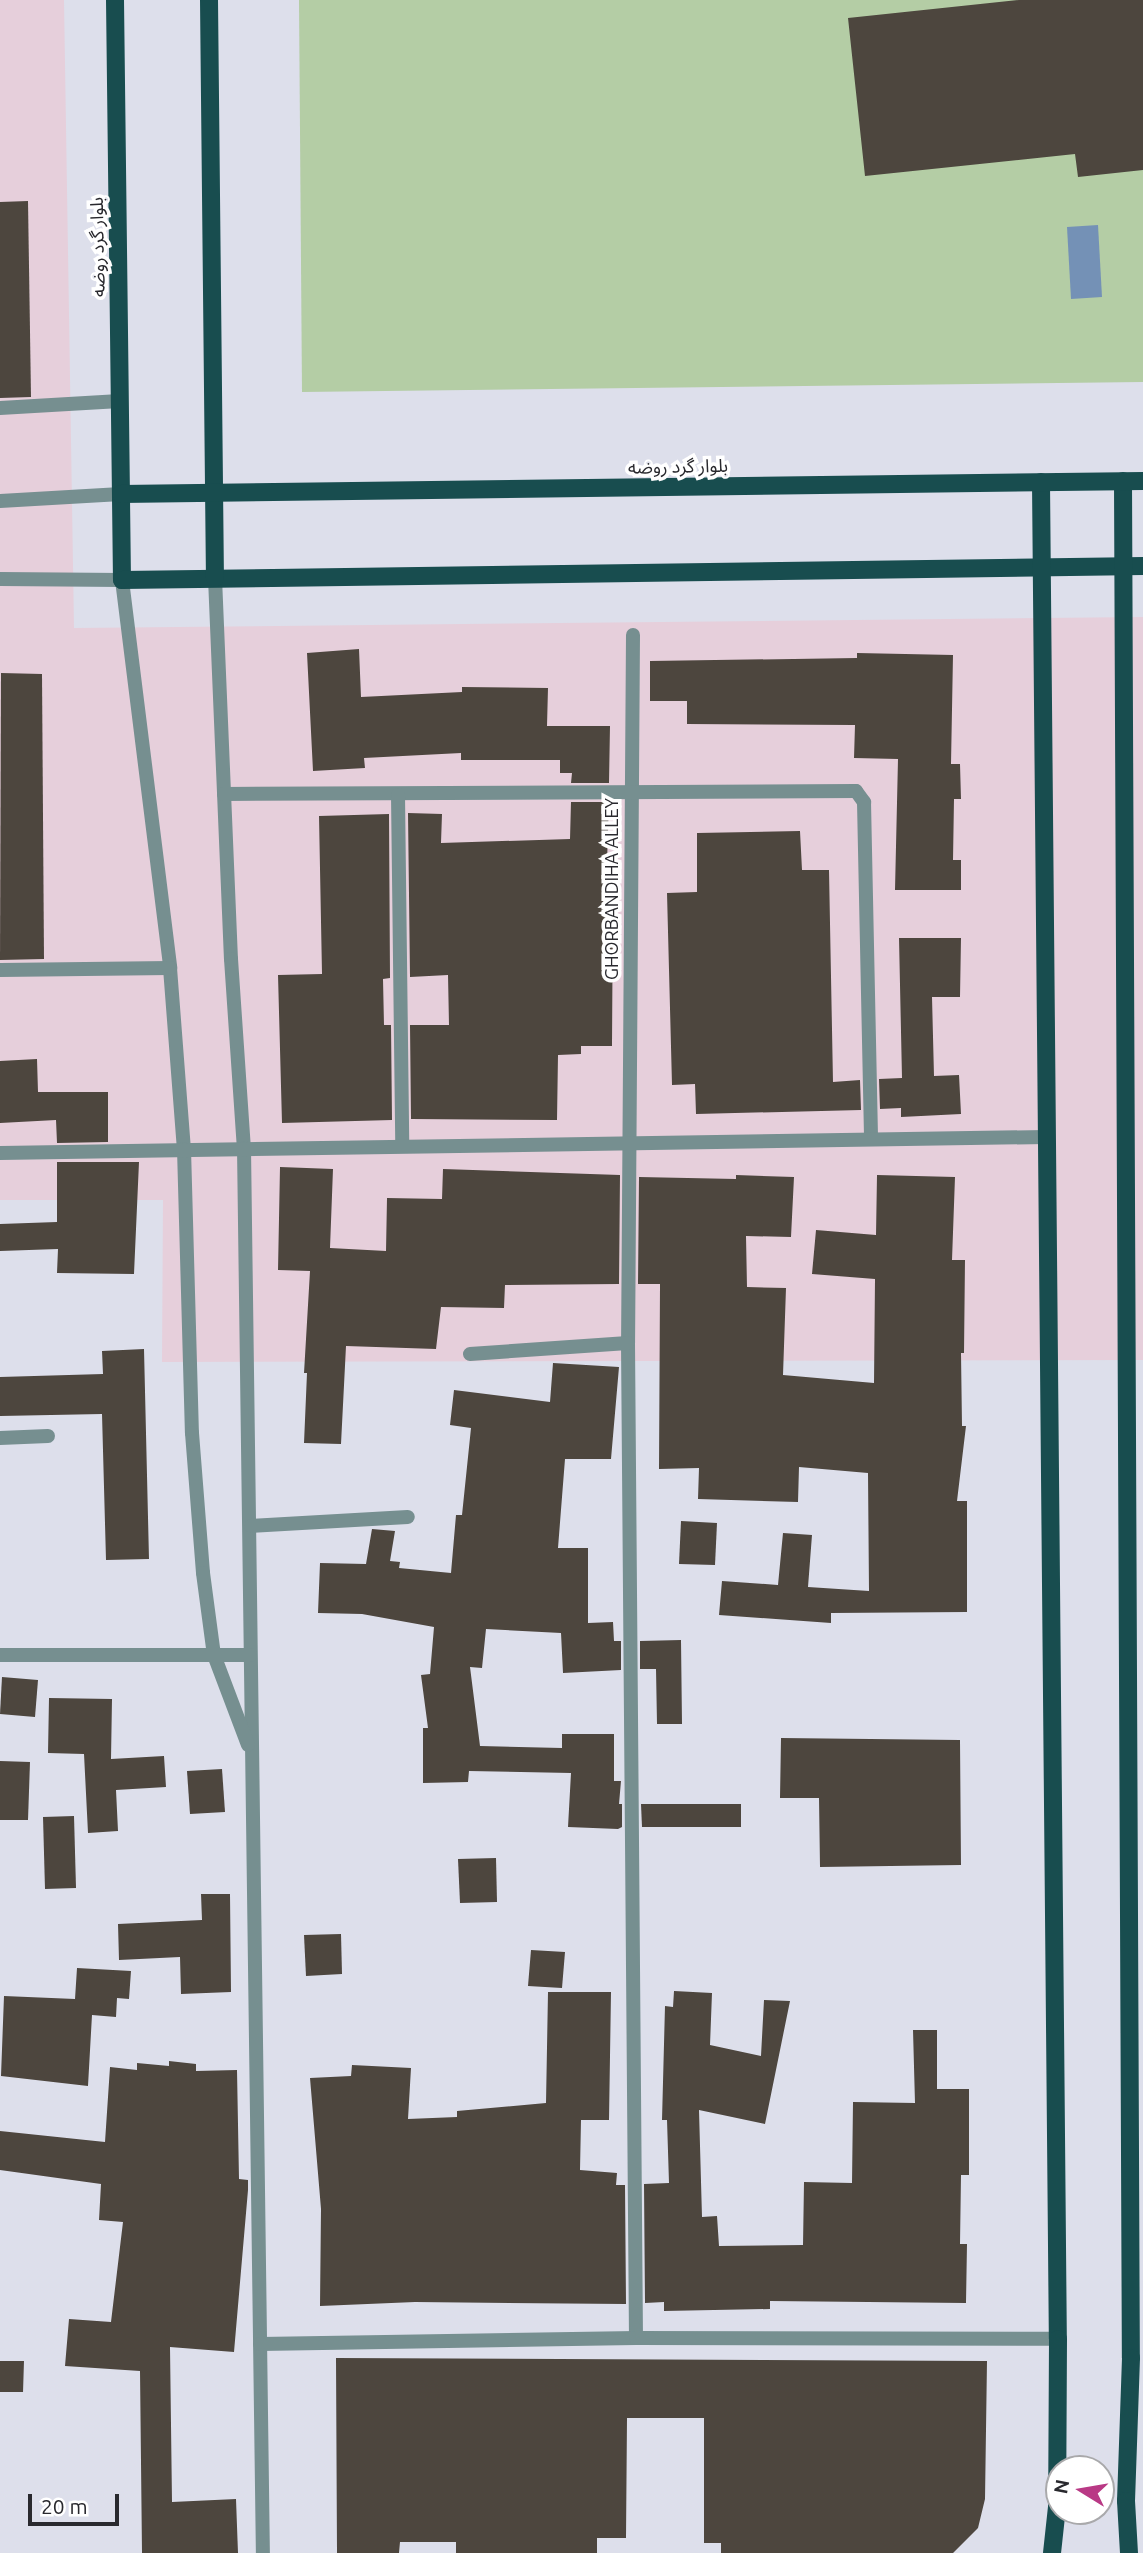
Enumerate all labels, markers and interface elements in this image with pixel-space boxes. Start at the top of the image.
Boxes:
street label: بلوار گرد روضه [85,197,109,297]
street label: بلوار گرد روضه [628,454,728,478]
street label: GHORBANDIHA ALLEY [600,798,622,980]
north arrow [1045,2455,1115,2525]
text: N [1049,2477,1074,2495]
scale bar [32,2480,122,2524]
text: 20 m [41,2494,88,2518]

